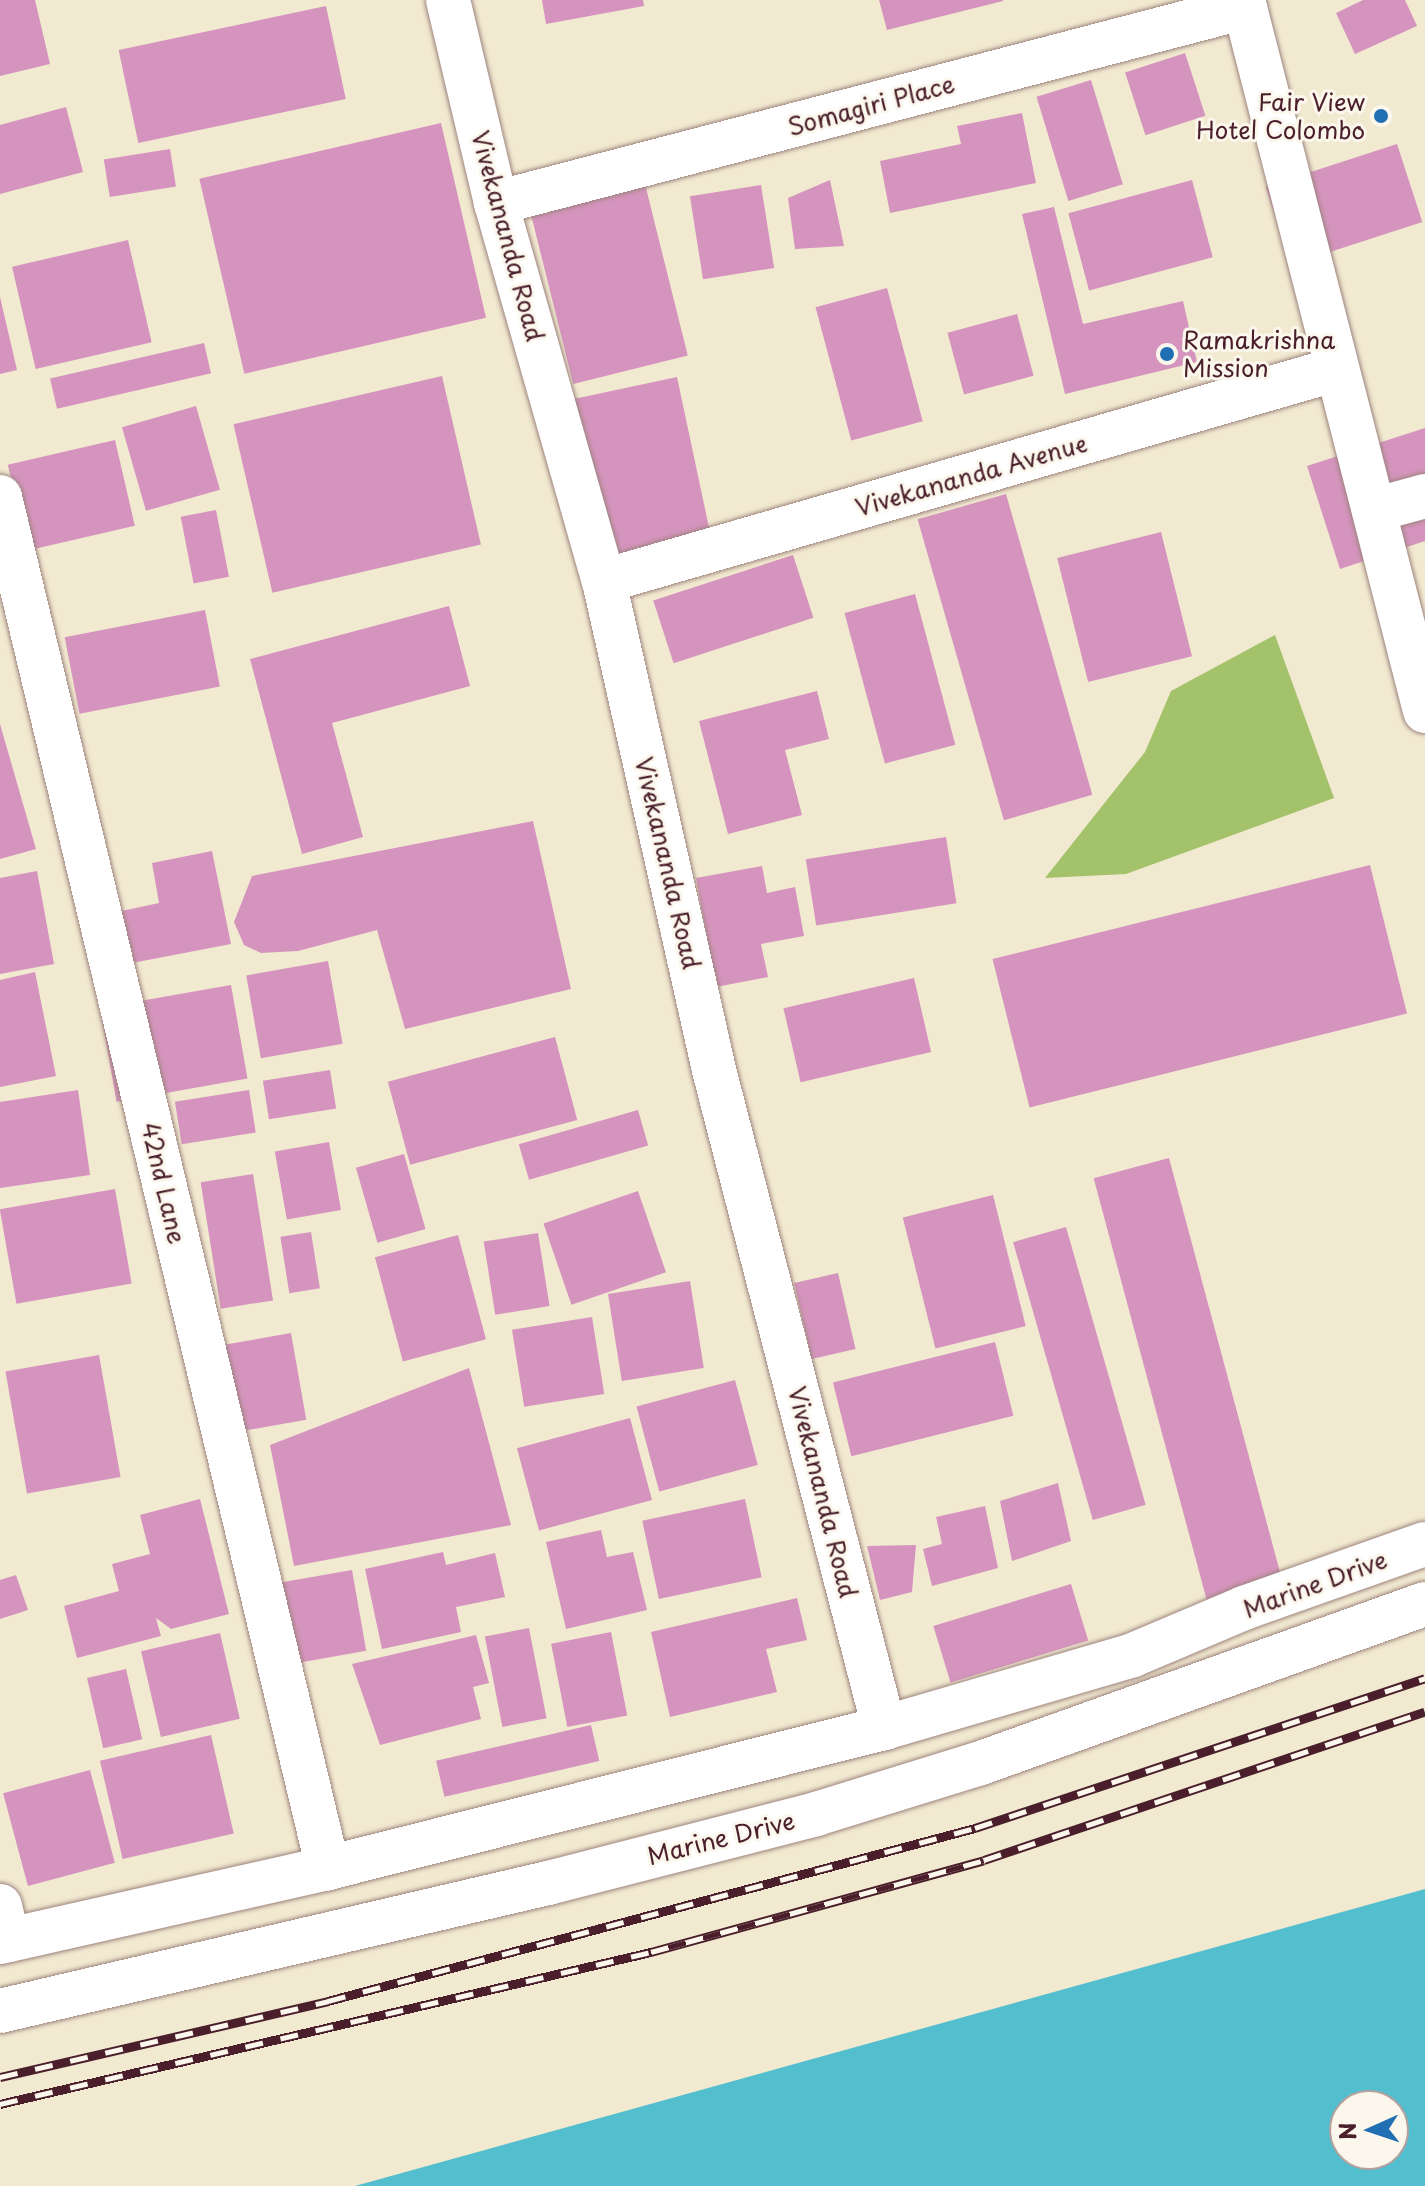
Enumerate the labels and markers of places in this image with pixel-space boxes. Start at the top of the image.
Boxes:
place label: Fair View Hotel Colombo [1196,88,1365,144]
marker: Fair View Hotel Colombo [1372,107,1390,125]
place label: Ramakrishna Mission [1183,326,1335,382]
marker: Ramakrishna Mission [1158,345,1176,363]

